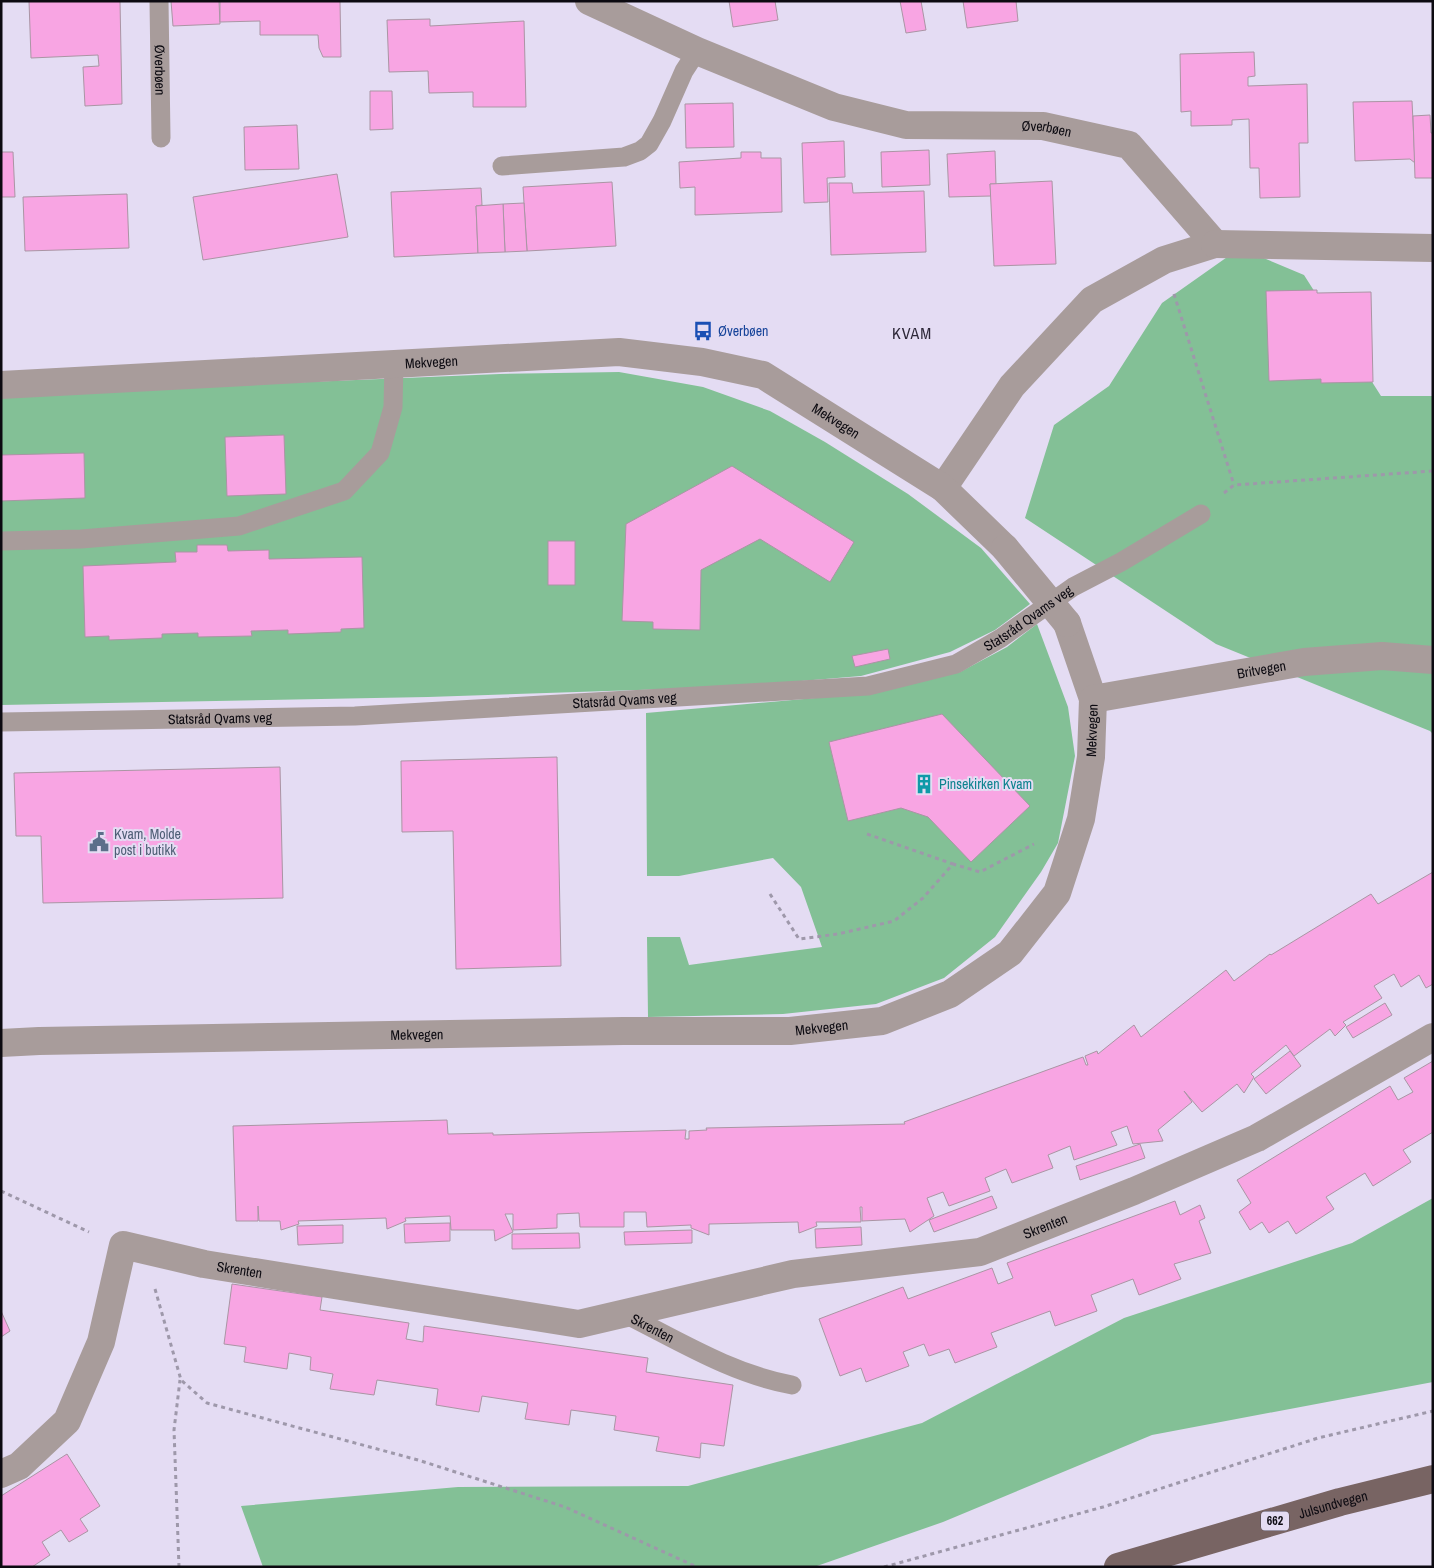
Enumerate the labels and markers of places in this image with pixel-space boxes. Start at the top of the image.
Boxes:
bus stop icon: Øverbøen [692,320,714,342]
place label: Øverbøen [718,322,768,340]
building icon: Pinsekirken Kvam [913,773,935,795]
place label: Pinsekirken Kvam [939,775,1032,793]
place label: Kvam, Molde post i butikk [114,825,181,859]
public building icon: Kvam, Molde post i butikk [88,831,110,853]

